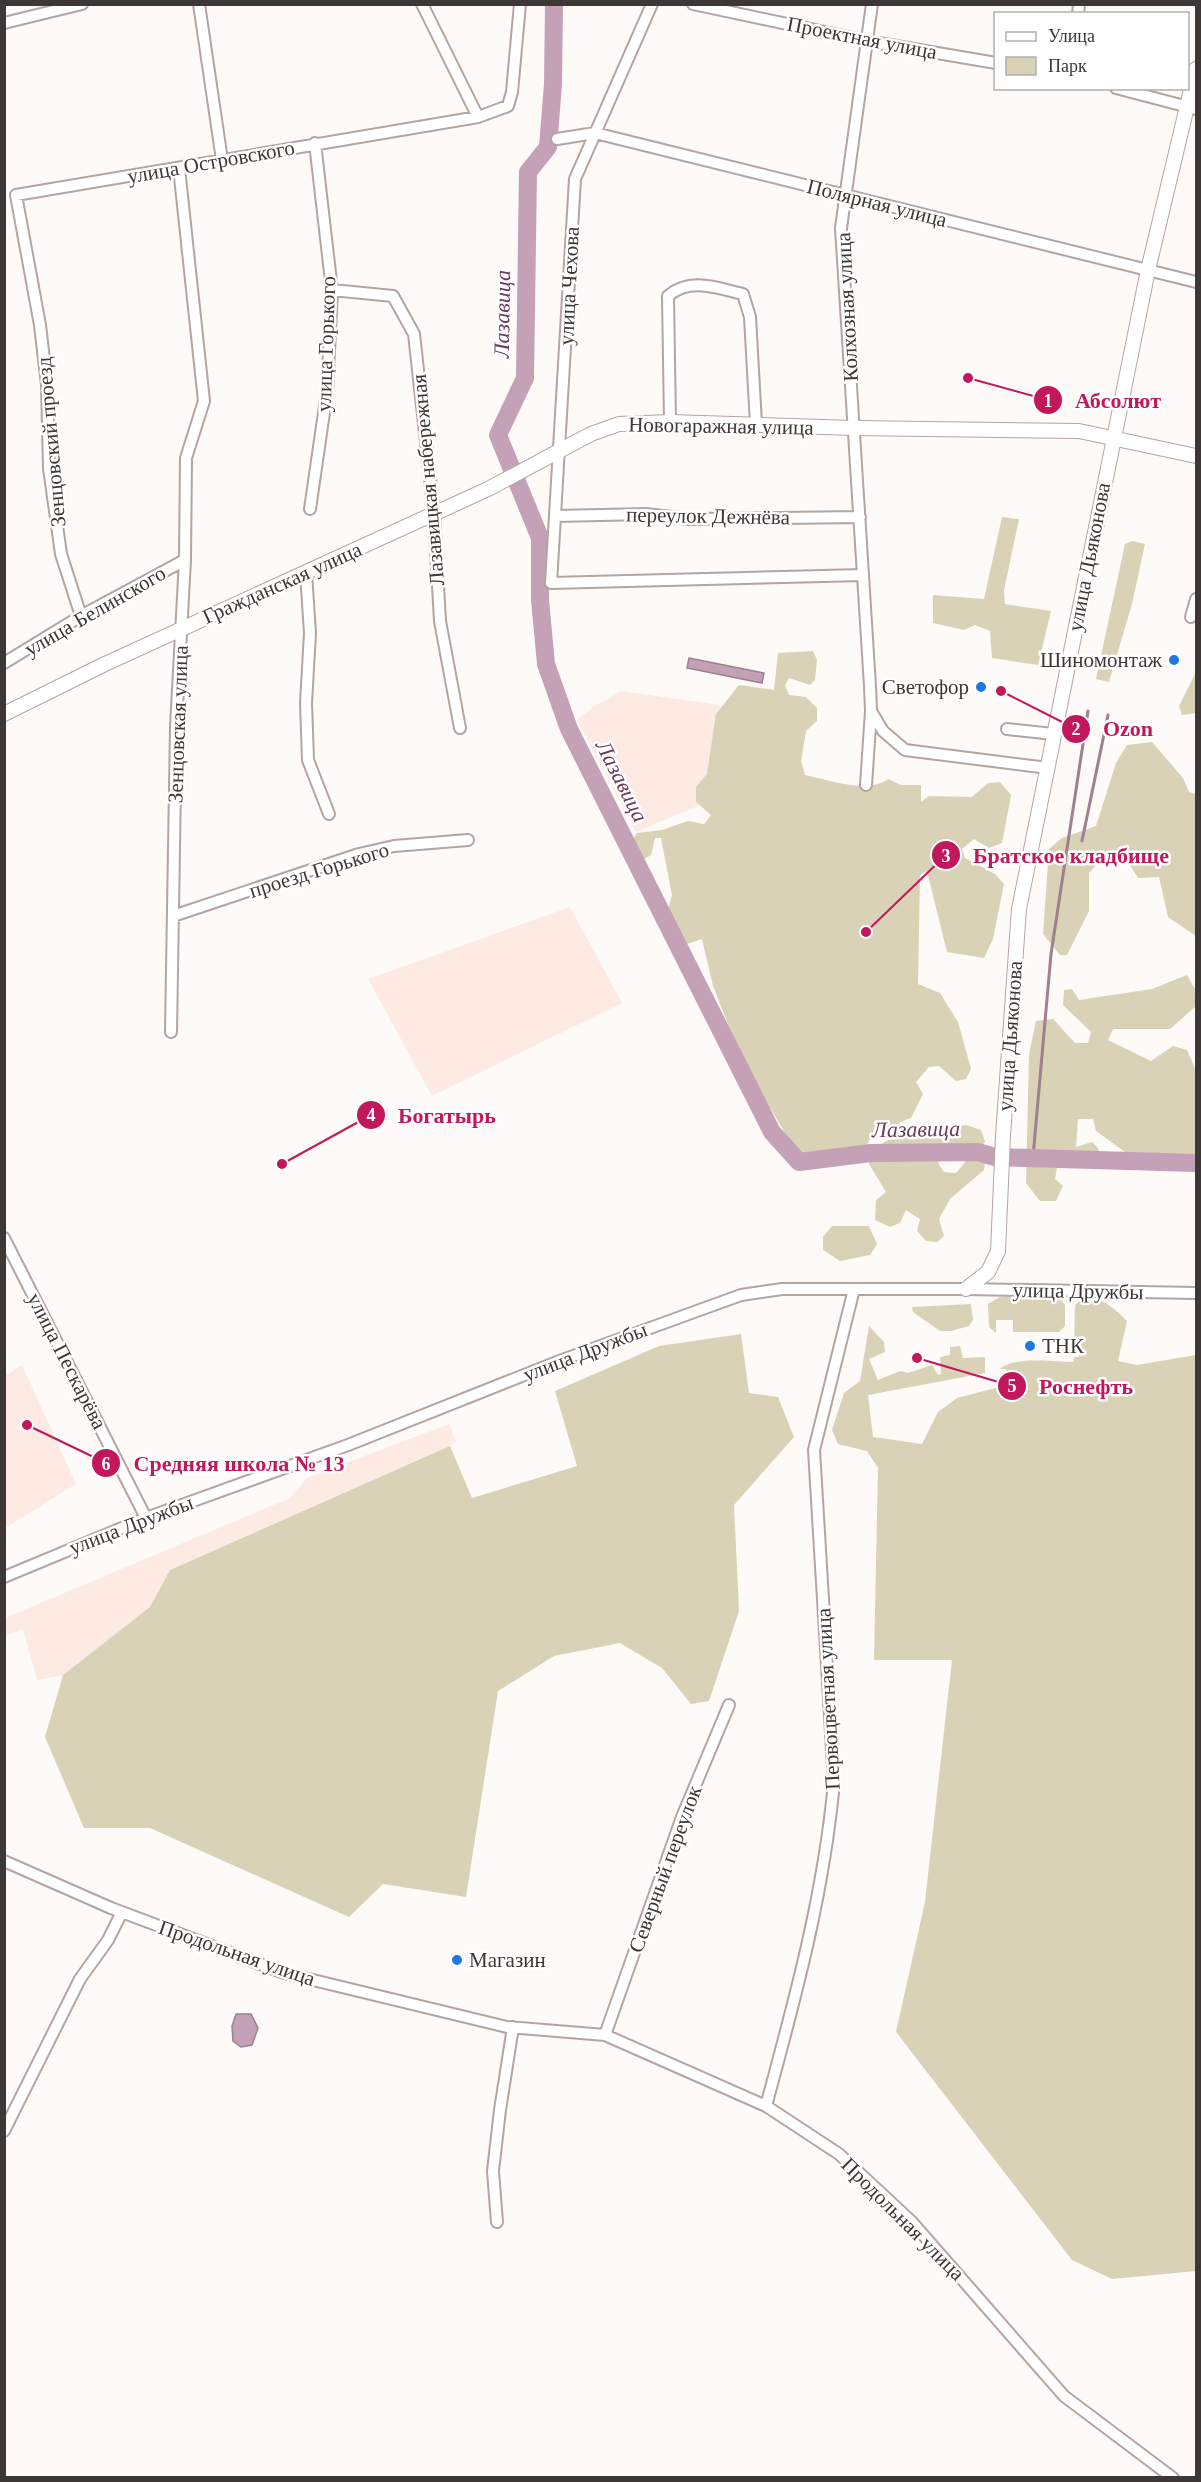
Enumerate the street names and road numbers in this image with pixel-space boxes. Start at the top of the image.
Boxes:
street label: Проектная улица [785,12,940,64]
street label: улица Островского [126,135,296,189]
street label: Полярная улица [805,174,950,232]
street label: улица Чехова [554,225,584,346]
street label: Колхозная улица [831,231,863,382]
street label: улица Горького [312,276,340,412]
street label: Зенцовский проезд [32,356,70,528]
street label: Лазавицкая набережная [407,373,449,587]
street label: Новогаражная улица [628,412,815,440]
street label: улица Дьяконова [1063,480,1115,633]
street label: переулок Дежнёва [626,503,791,529]
street label: Гражданская улица [199,537,366,629]
street label: улица Белинского [20,561,170,661]
street label: Зенцовская улица [163,644,193,803]
street label: проезд Горького [246,837,392,903]
street label: улица Дьяконова [993,959,1027,1112]
street label: улица Дружбы [1012,1278,1144,1304]
street label: улица Пескарёва [22,1289,112,1434]
street label: улица Дружбы [520,1317,650,1387]
street label: улица Дружбы [66,1490,196,1560]
street label: Первоцветная улица [811,1607,845,1791]
street label: Северный переулок [624,1782,707,1956]
street label: Продольная улица [156,1915,319,1991]
street label: Продольная улица [837,2153,970,2286]

